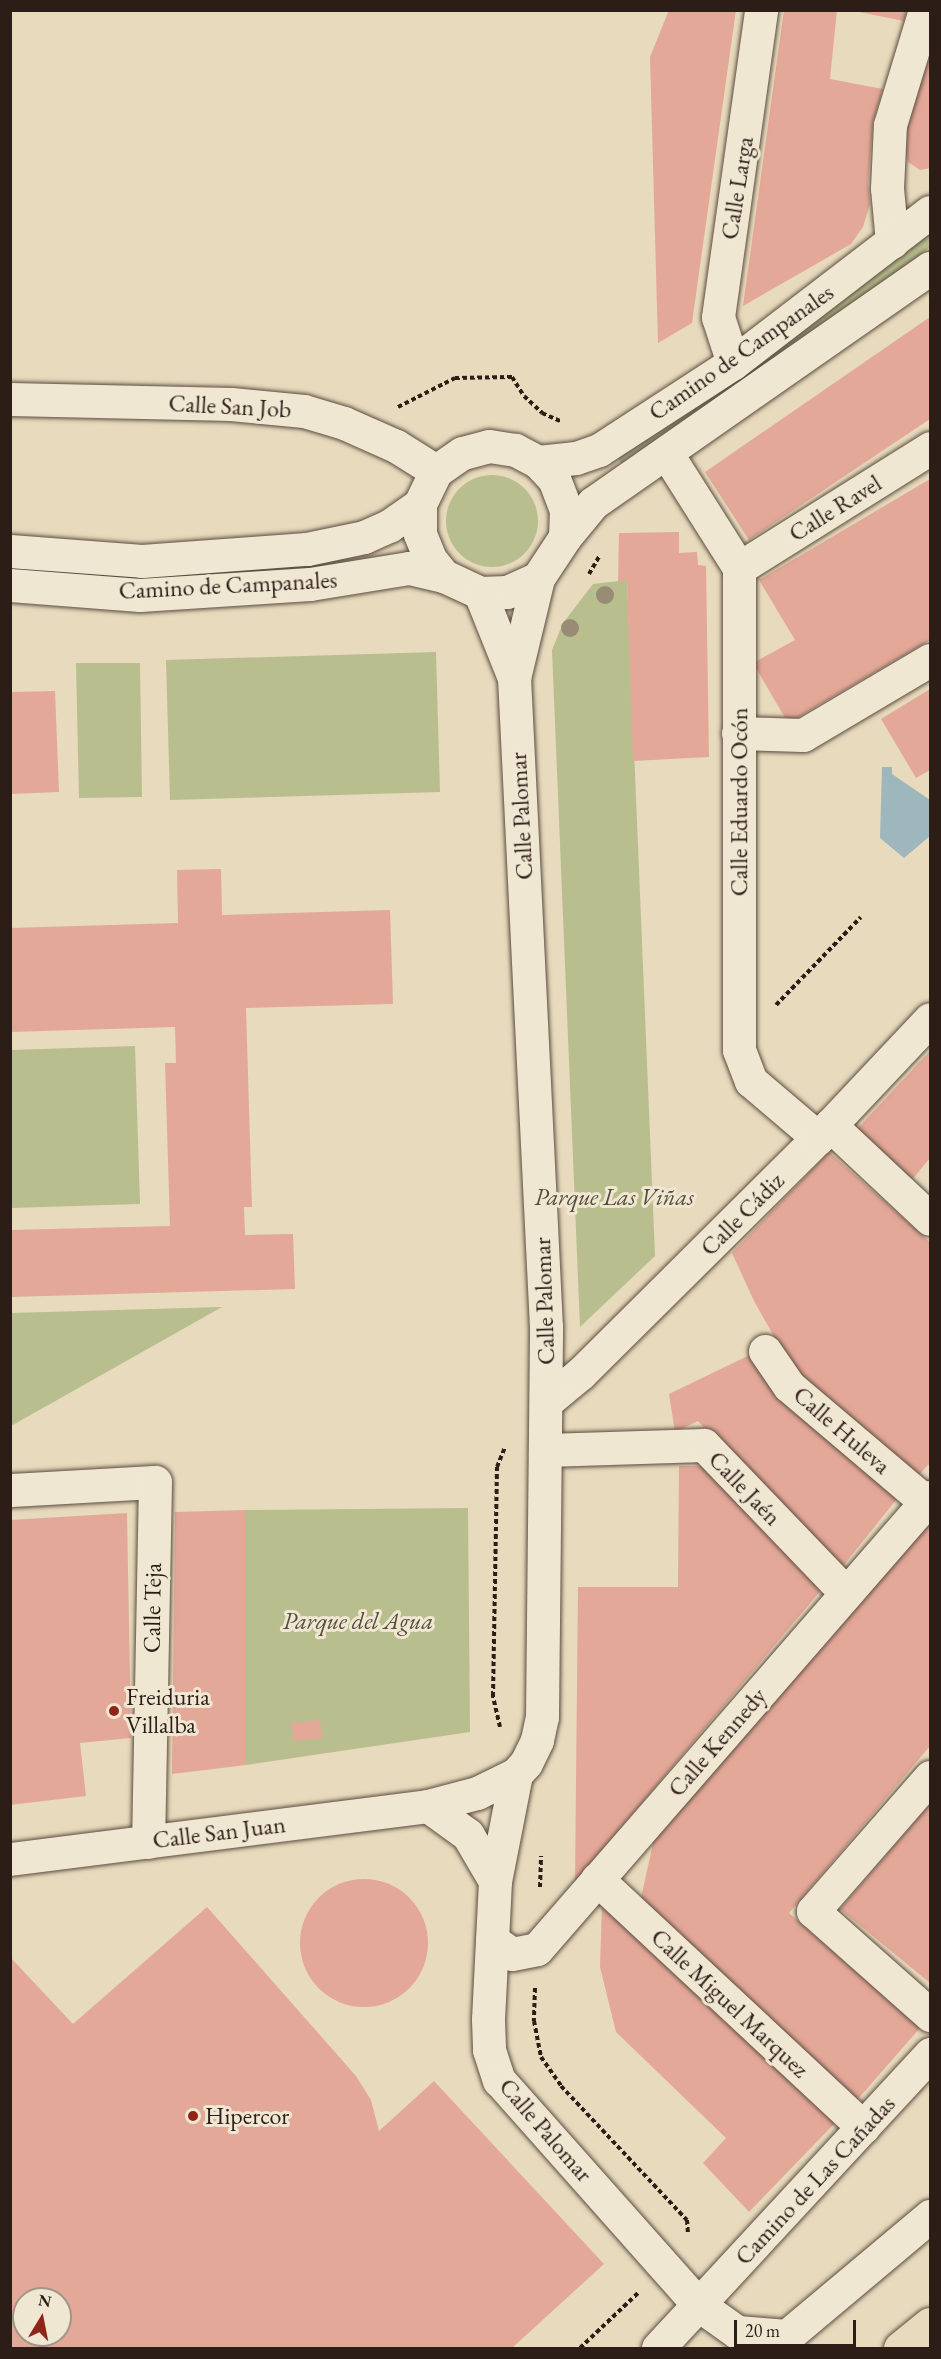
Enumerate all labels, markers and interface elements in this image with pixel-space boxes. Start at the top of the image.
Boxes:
street label: Calle Larga [715,134,759,242]
street label: Camino de Campanales [643,277,839,427]
street label: Calle San Job [168,388,292,424]
street label: Calle Ravel [783,468,887,548]
street label: Camino de Campanales [118,565,338,605]
street label: Calle Eduardo Ocón [725,708,753,896]
street label: Calle Palomar [503,751,539,881]
street label: Calle Cádiz [694,1166,790,1262]
park label: Parque Las Viñas [534,1183,694,1211]
street label: Calle Palomar [527,1237,561,1365]
street label: Calle Huleva [788,1380,896,1480]
street label: Calle Jaén [703,1445,787,1531]
street label: Calle Teja [137,1563,167,1653]
park label: Parque del Agua [283,1607,433,1635]
street label: Calle Kennedy [662,1682,772,1802]
place label: Freiduria Villalba [126,1683,210,1739]
marker: Freiduria Villalba [107,1704,121,1718]
street label: Calle San Juan [151,1810,287,1854]
street label: Calle Miguel Marquez [645,1923,815,2083]
street label: Calle Palomar [493,2072,599,2188]
street label: Camino de Las Cañadas [729,2089,901,2271]
place label: Hipercor [205,2102,289,2130]
marker: Hipercor [186,2109,200,2123]
north arrow [12,2287,72,2347]
text: N [37,2289,53,2312]
scale bar [737,2308,858,2346]
text: 20 m [745,2319,780,2342]

